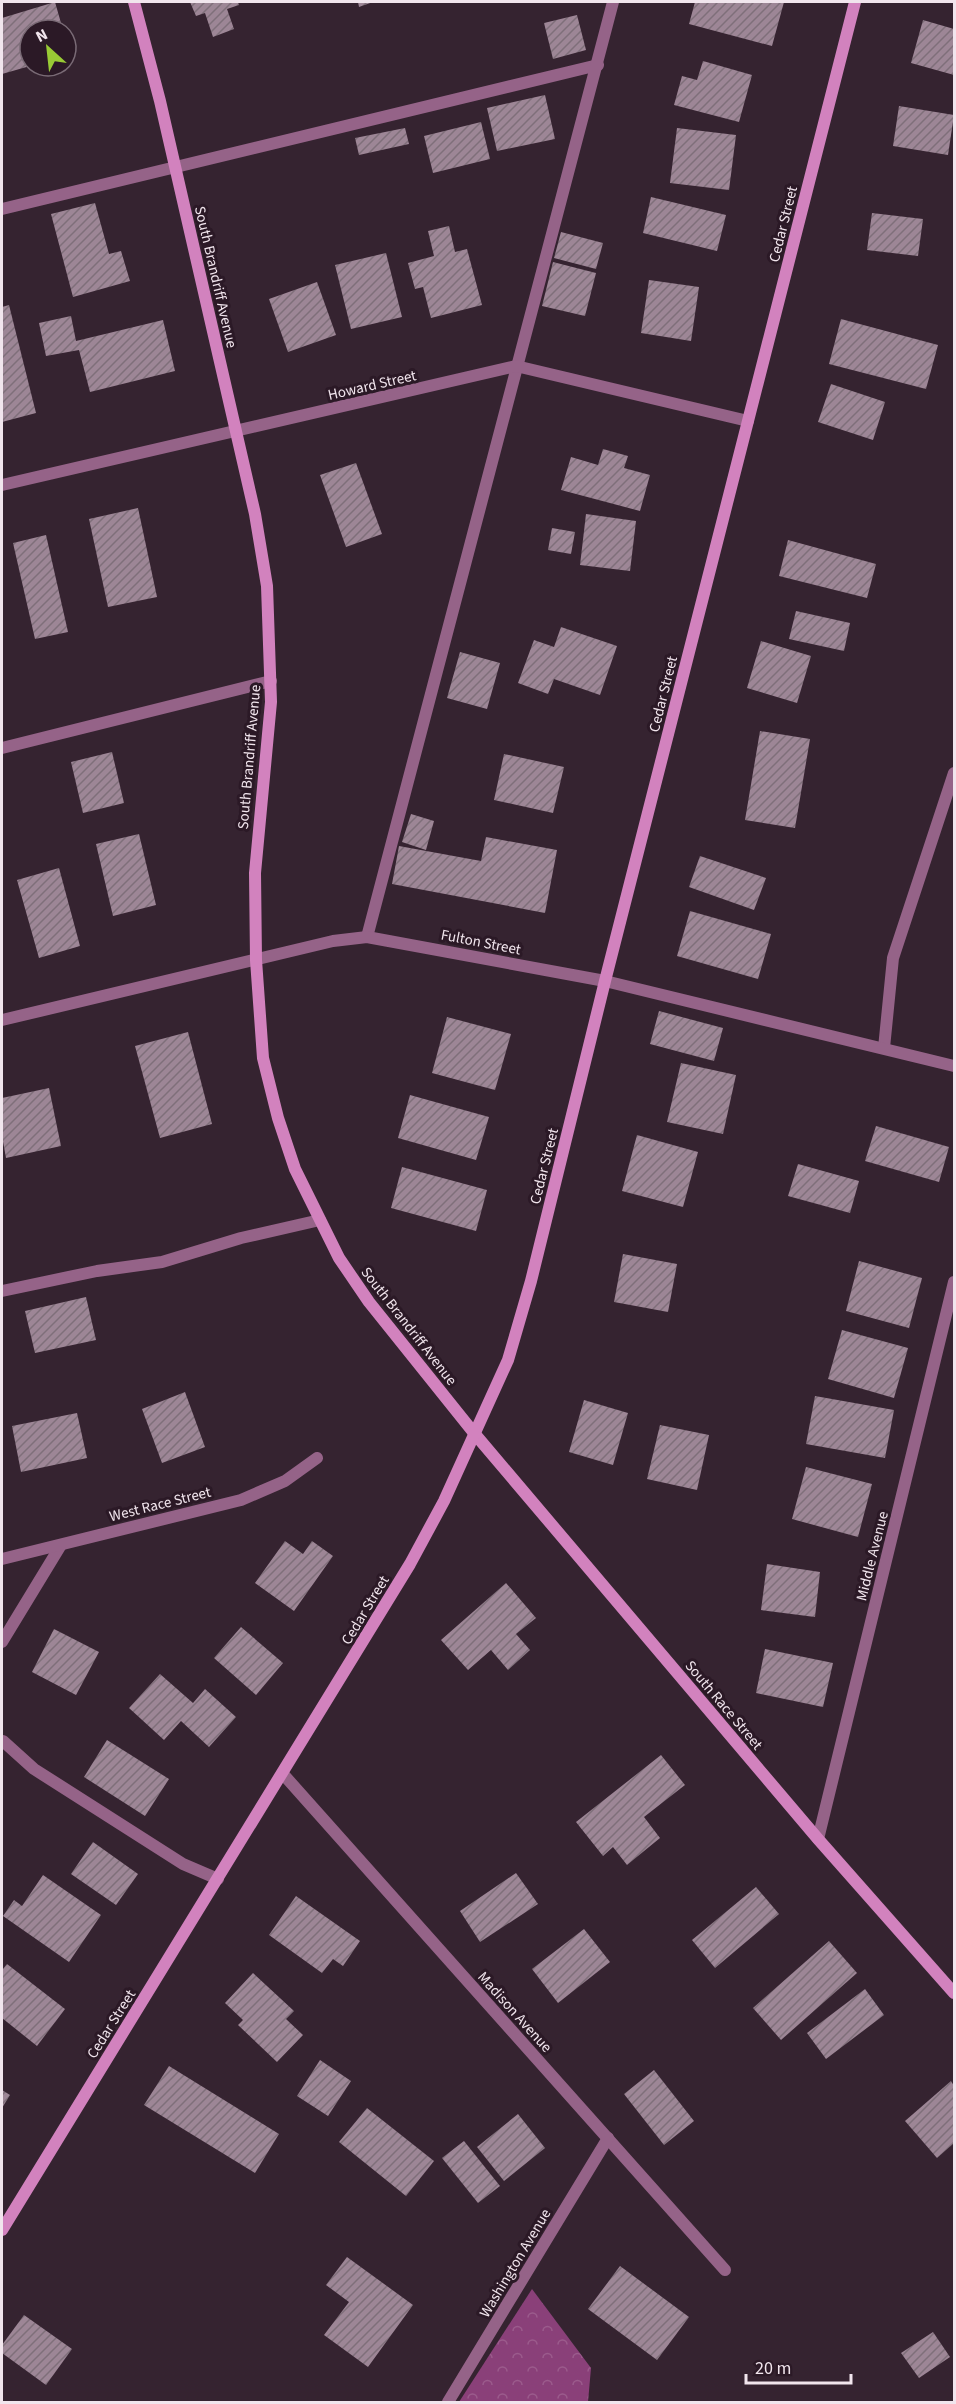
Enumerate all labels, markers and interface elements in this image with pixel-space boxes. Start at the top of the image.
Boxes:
north arrow [18,18,78,78]
text: N [32,23,51,48]
street label: Cedar Street [764,184,803,264]
street label: South Brandriff Avenue [189,204,242,350]
street label: Howard Street [326,365,418,406]
street label: Cedar Street [644,654,683,734]
street label: South Brandriff Avenue [233,684,266,830]
street label: Fulton Street [439,924,523,961]
street label: Cedar Street [525,1126,564,1206]
street label: South Brandriff Avenue [356,1263,462,1390]
street label: West Race Street [107,1482,213,1527]
street label: Middle Avenue [851,1509,894,1603]
street label: Cedar Street [336,1572,394,1649]
street label: South Race Street [680,1656,767,1755]
street label: Madison Avenue [473,1967,557,2057]
street label: Cedar Street [82,1986,141,2063]
street label: Washington Avenue [475,2205,556,2322]
scale bar [746,2347,851,2385]
text: 20 m [755,2356,791,2381]

